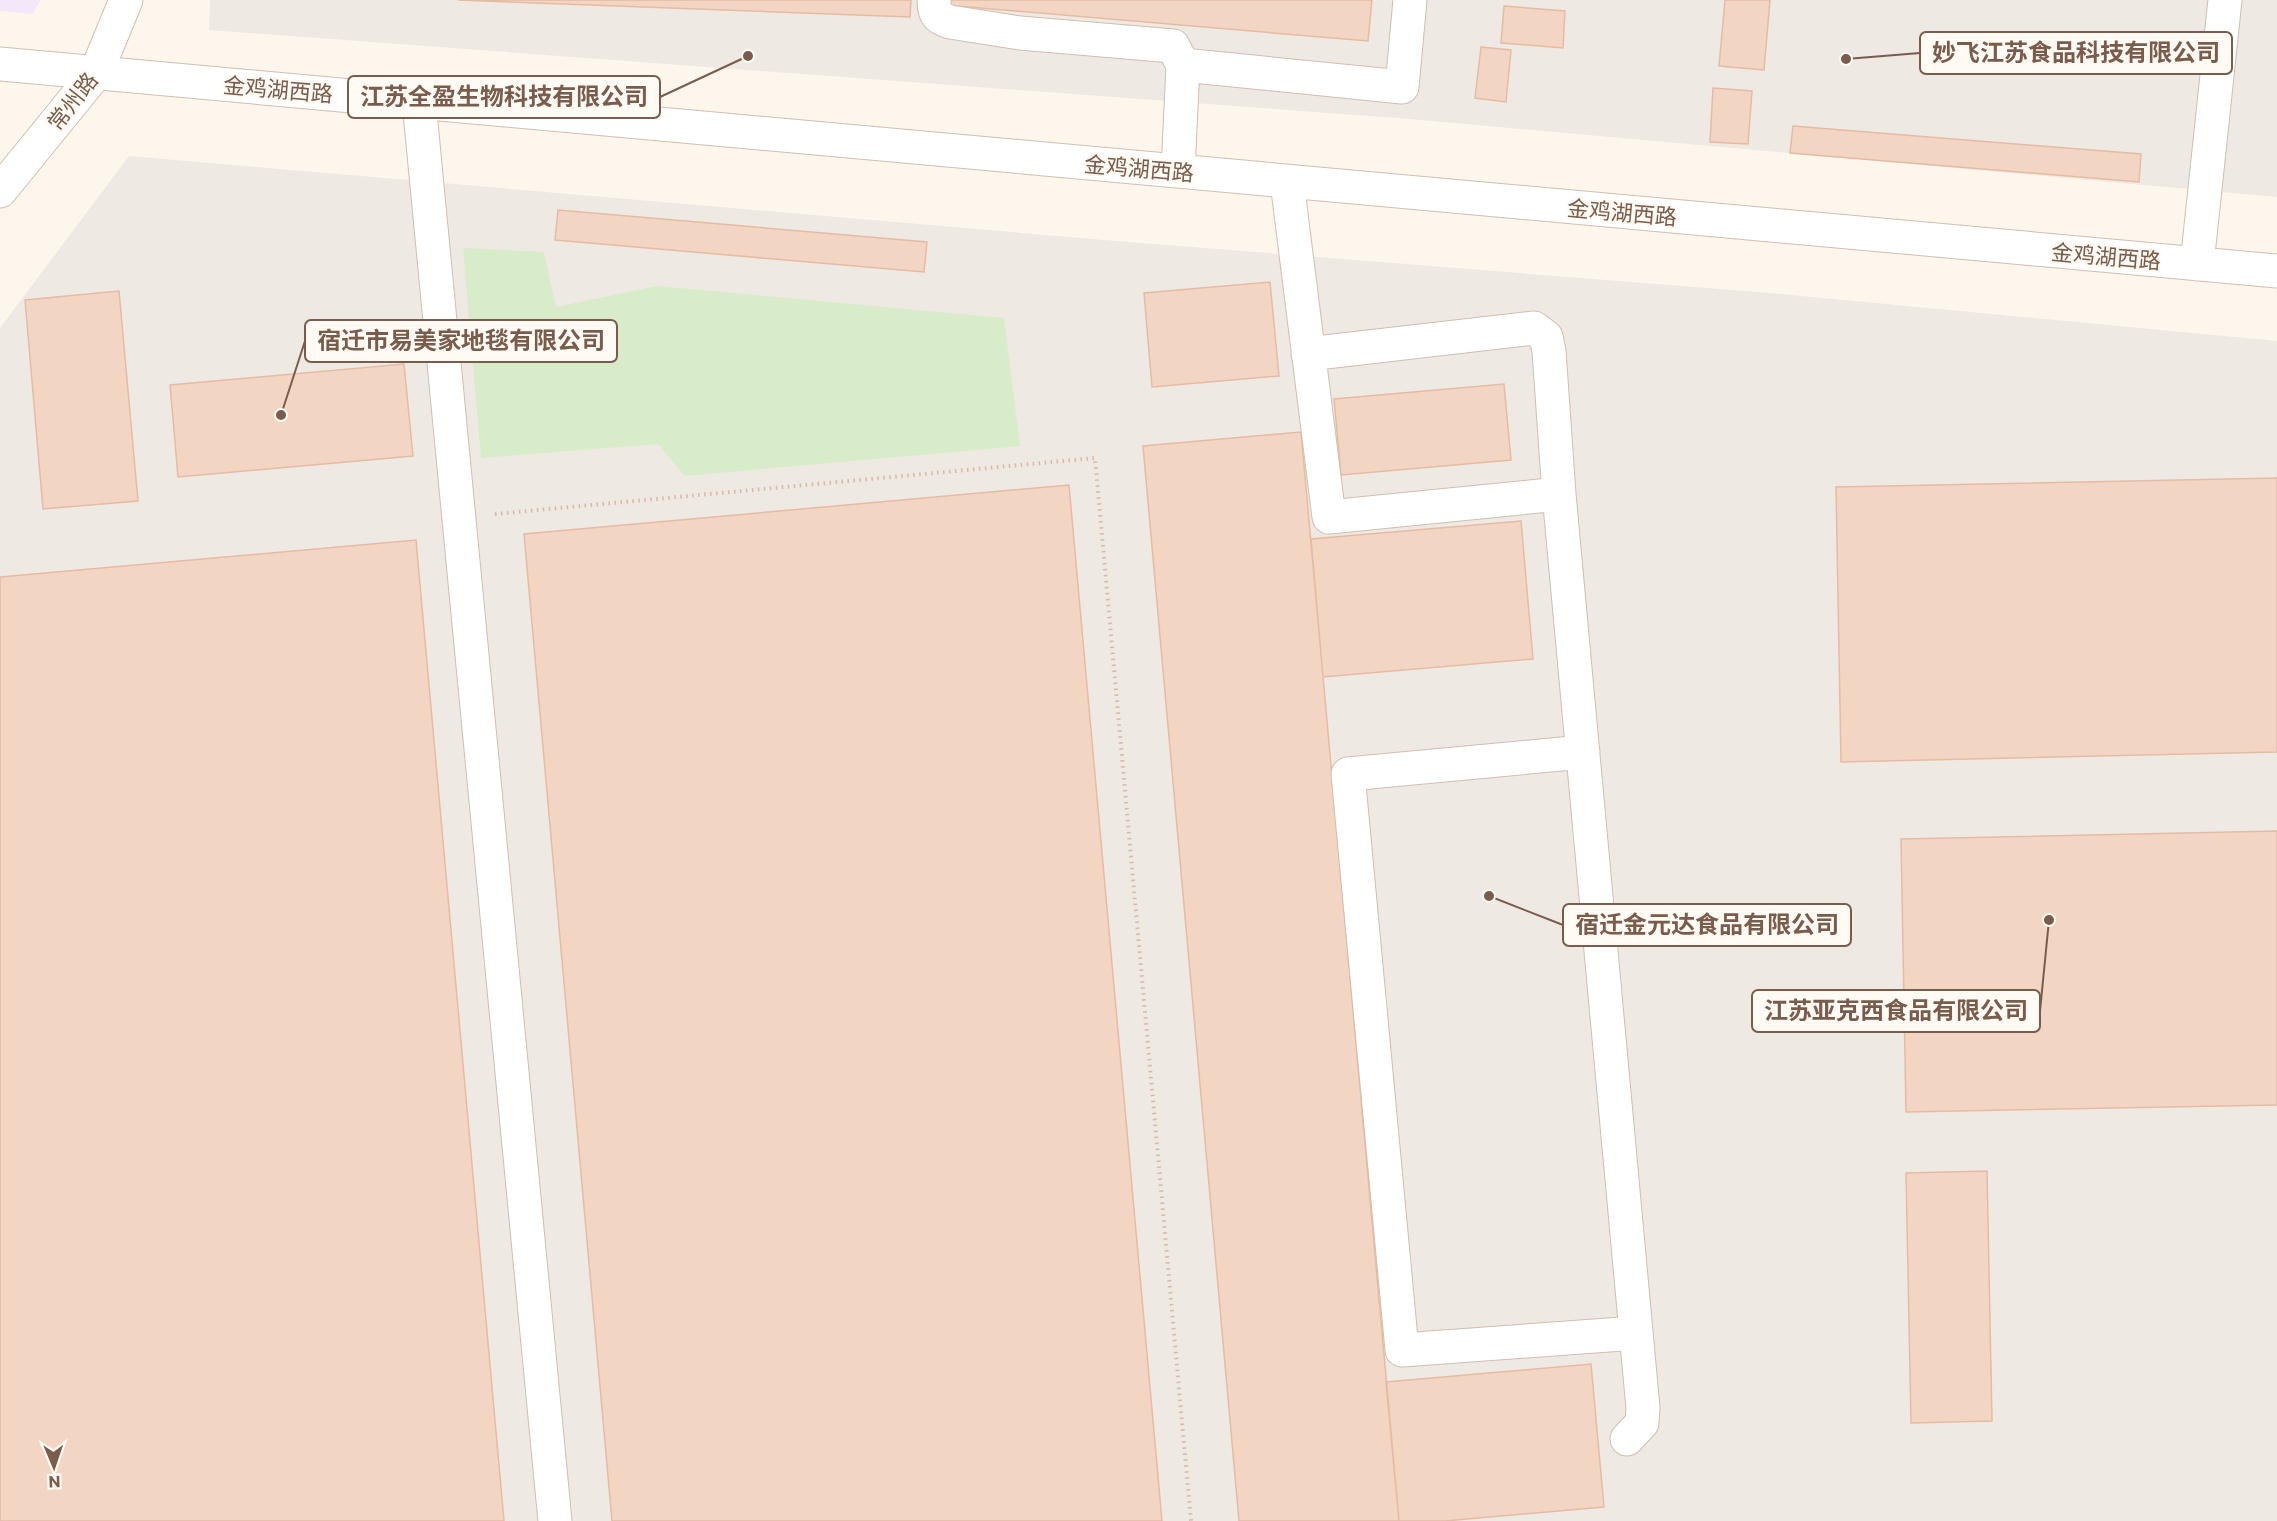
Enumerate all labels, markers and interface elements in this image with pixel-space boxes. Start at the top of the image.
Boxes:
callout: 妙飞江苏食品科技有限公司 [1920,32,2232,74]
text: 妙飞江苏食品科技有限公司 [1932,37,2220,66]
street label: 常州路 [41,67,103,135]
street label: 金鸡湖西路 [222,71,334,107]
callout: 江苏全盈生物科技有限公司 [348,76,660,118]
text: 江苏全盈生物科技有限公司 [360,81,648,110]
street label: 金鸡湖西路 [1083,150,1195,186]
street label: 金鸡湖西路 [1566,194,1678,230]
street label: 金鸡湖西路 [2050,238,2162,274]
callout: 宿迁市易美家地毯有限公司 [305,320,617,362]
text: 宿迁市易美家地毯有限公司 [317,325,605,354]
callout: 宿迁金元达食品有限公司 [1563,904,1851,946]
text: 宿迁金元达食品有限公司 [1575,909,1839,938]
callout: 江苏亚克西食品有限公司 [1752,990,2040,1032]
text: 江苏亚克西食品有限公司 [1764,995,2028,1024]
north arrow [24,1437,84,1497]
text: N [48,1473,61,1492]

